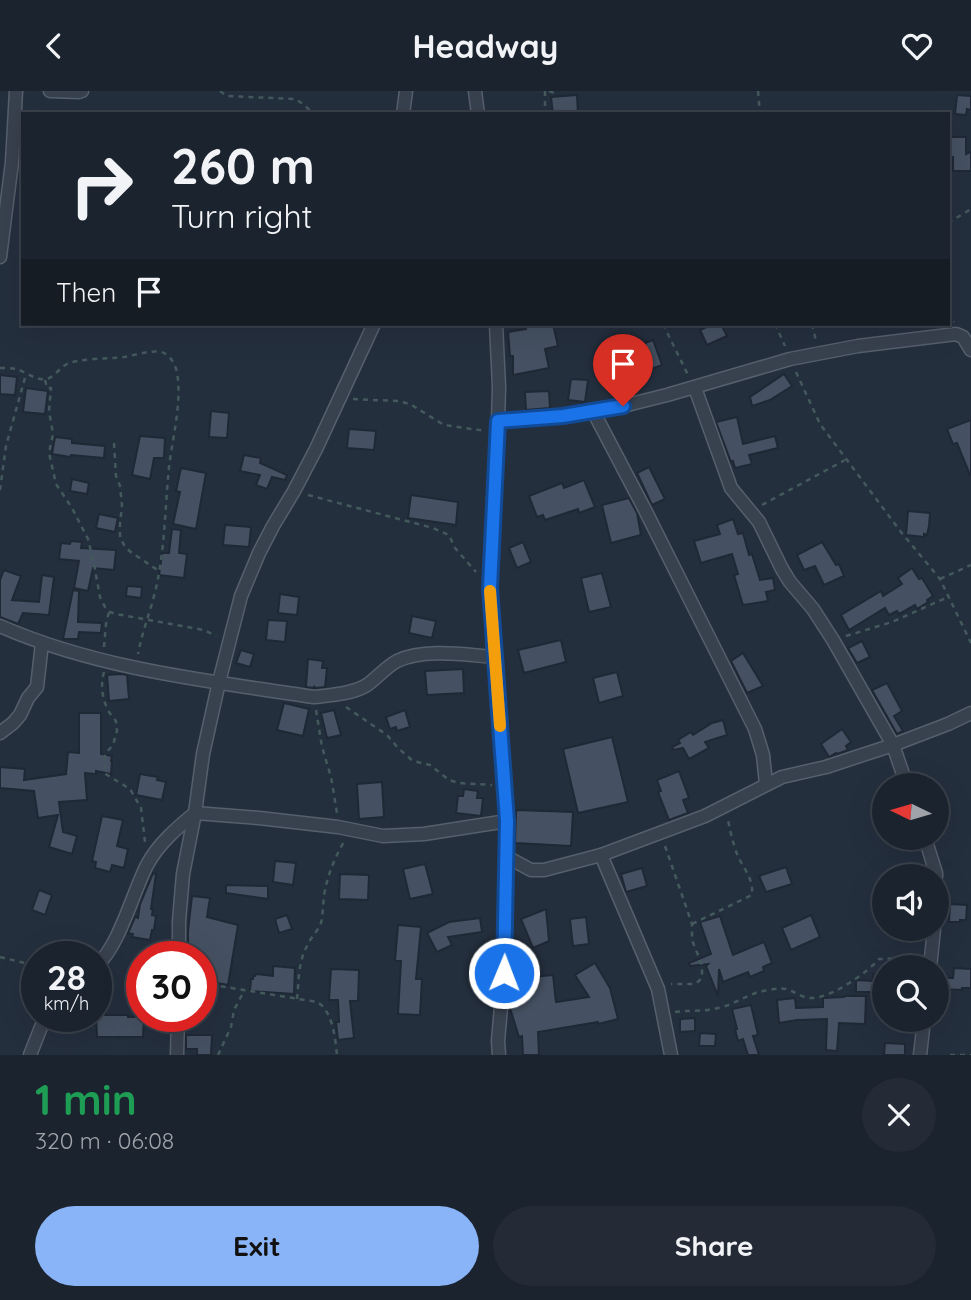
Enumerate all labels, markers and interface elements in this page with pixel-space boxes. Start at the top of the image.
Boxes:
text: Headway [413,26,558,66]
icon: back [35,27,73,65]
icon: heart [898,27,936,65]
text: 260 m [171,135,315,196]
icon: right [56,140,147,231]
text: Turn right [171,196,312,236]
icon: arrive [130,273,168,311]
text: Then [56,276,116,309]
pin [593,334,653,406]
icon: arrive [604,345,642,383]
north arrow [872,773,948,851]
map controls [872,773,949,1032]
button: sound [872,864,949,941]
position arrow [467,936,541,1010]
speed limit sign: 30 [126,941,217,1032]
text: 28 [47,955,86,999]
button: search [872,955,949,1032]
text: km/h [44,992,89,1015]
text: 1 min [35,1073,137,1126]
button: close [862,1078,936,1152]
text: 320 m · 06:08 [35,1126,174,1155]
button: Exit [35,1206,479,1286]
button: Share [493,1206,936,1286]

